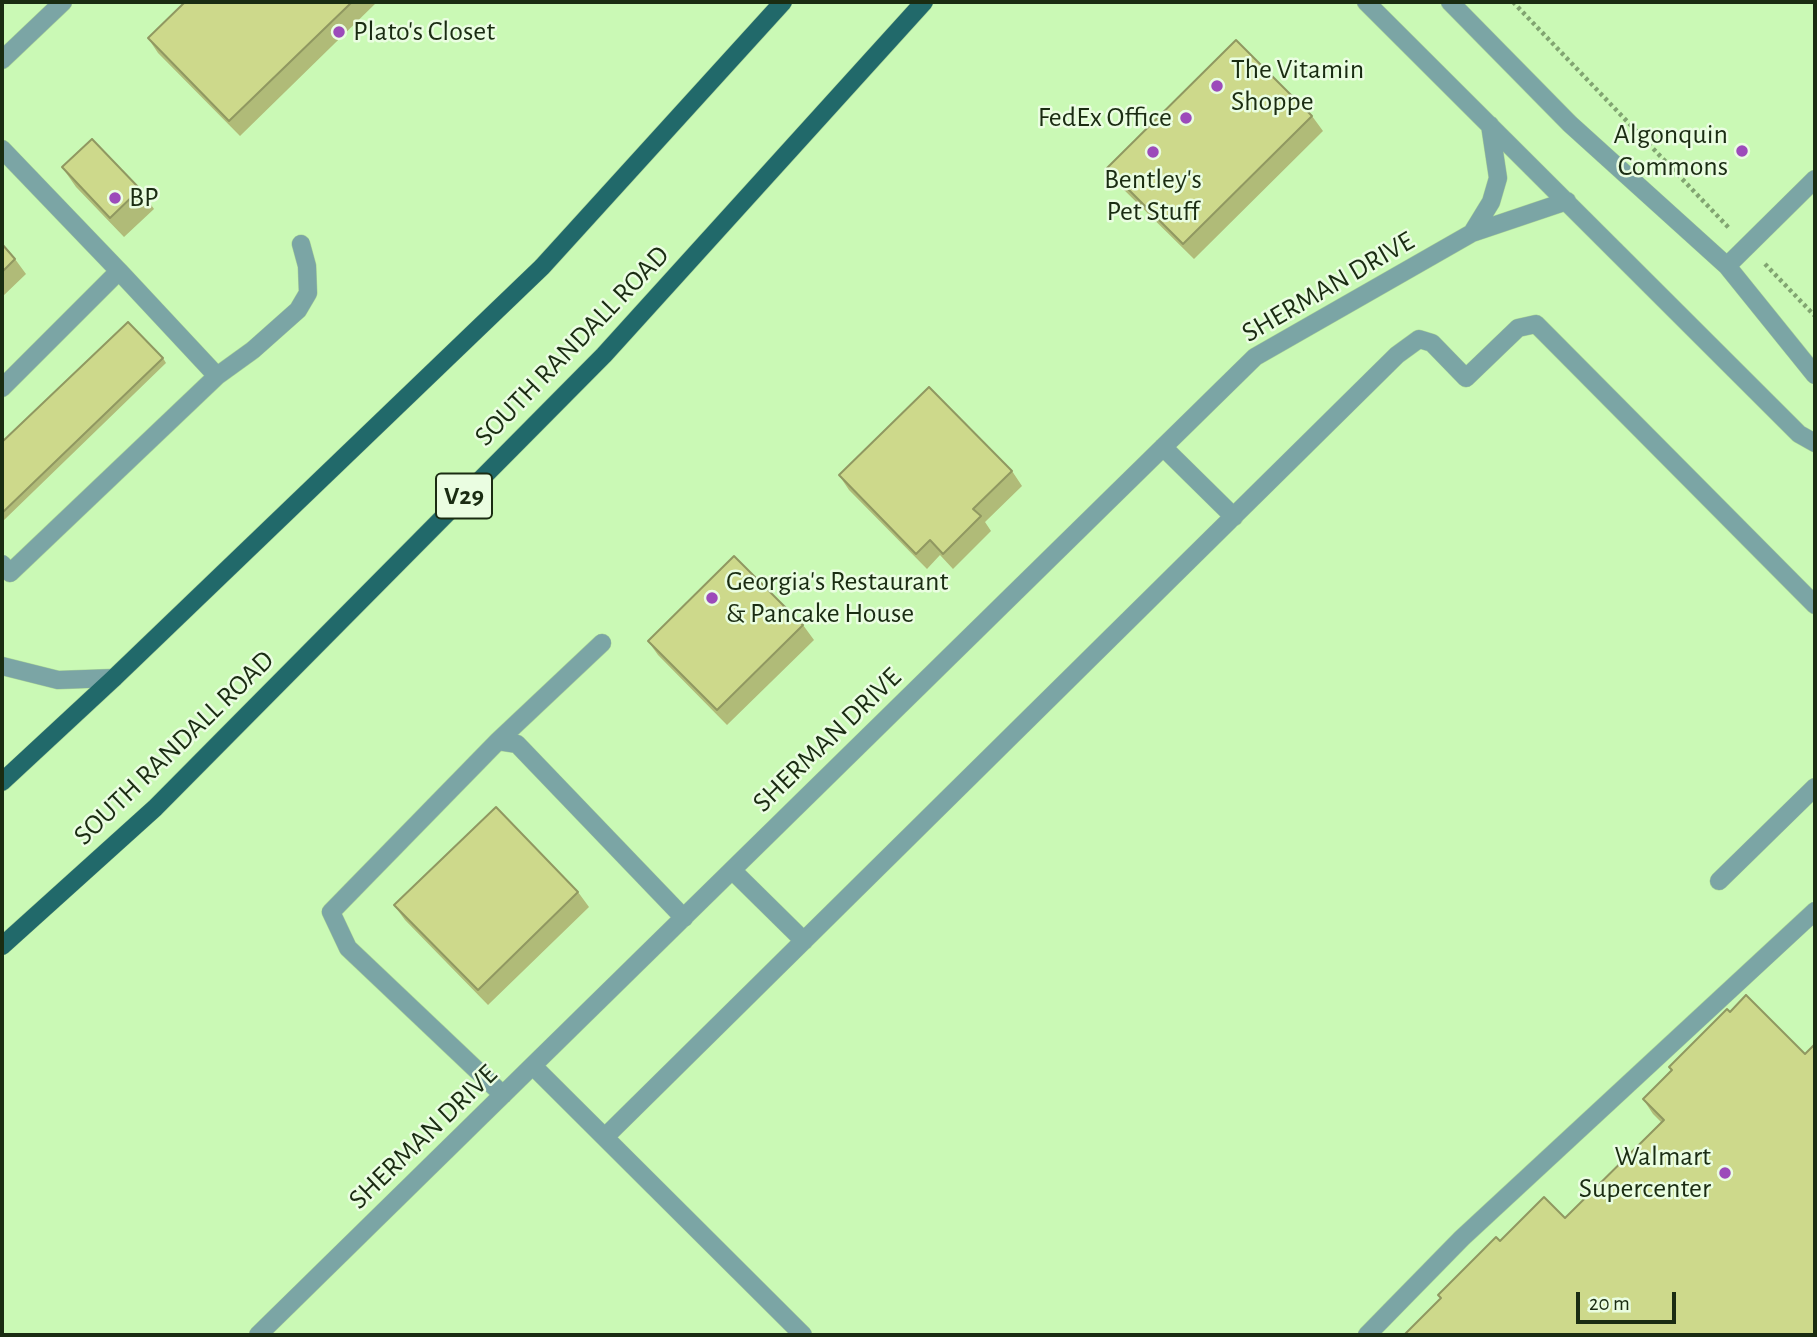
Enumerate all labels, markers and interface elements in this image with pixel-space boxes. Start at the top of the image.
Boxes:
place label: Plato's Closet [353,15,495,49]
marker: Plato's Closet [331,24,347,40]
place label: The Vitamin Shoppe [1231,53,1364,119]
marker: The Vitamin Shoppe [1209,78,1225,94]
place label: FedEx Office [1038,101,1172,135]
marker: FedEx Office [1178,110,1194,126]
place label: Algonquin Commons [1614,118,1728,184]
marker: Algonquin Commons [1734,143,1750,159]
marker: Bentley's Pet Stuff [1145,144,1161,160]
place label: Bentley's Pet Stuff [1104,163,1202,229]
place label: BP [129,181,159,215]
marker: BP [107,190,123,206]
street label: SHERMAN DRIVE [1236,224,1420,350]
street label: SOUTH RANDALL ROAD [468,239,676,453]
road number: V29 [436,474,492,518]
place label: Georgia's Restaurant & Pancake House [726,565,948,631]
marker: Georgia's Restaurant & Pancake House [704,590,720,606]
street label: SOUTH RANDALL ROAD [67,644,281,852]
street label: SHERMAN DRIVE [746,661,908,819]
street label: SHERMAN DRIVE [342,1058,504,1216]
place label: Walmart Supercenter [1579,1140,1711,1206]
marker: Walmart Supercenter [1717,1165,1733,1181]
scale bar [1579,1278,1679,1322]
text: 20 m [1589,1293,1630,1314]

